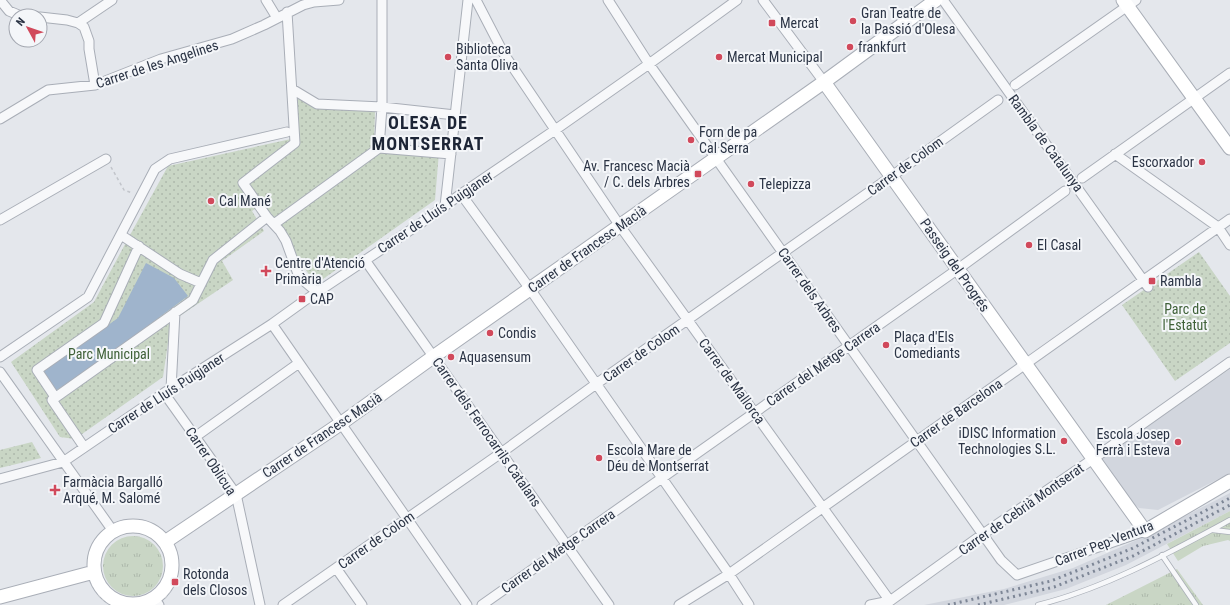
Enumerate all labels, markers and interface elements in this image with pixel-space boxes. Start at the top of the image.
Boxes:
place label: Gran Teatre de la Passió d'Olesa [861,5,955,37]
north arrow [8,8,48,48]
text: N [14,15,28,29]
place label: Mercat [780,15,819,31]
marker: Gran Teatre de la Passió d'Olesa [848,16,858,26]
marker: Mercat [767,18,777,28]
street label: Carrer de les Angelines [94,37,220,91]
place label: frankfurt [858,39,906,55]
place label: Biblioteca Santa Oliva [456,41,518,73]
marker: frankfurt [845,42,855,52]
place label: Mercat Municipal [727,49,823,65]
marker: Biblioteca Santa Oliva [443,52,453,62]
marker: Mercat Municipal [714,52,724,62]
street label: Rambla de Catalunya [1005,91,1087,195]
district label: OLESA DE MONTSERRAT [372,112,484,154]
place label: Forn de pa Cal Serra [699,124,757,156]
street label: Carrer de Colom [864,133,946,199]
marker: Forn de pa Cal Serra [686,135,696,145]
place label: Escorxador [1132,154,1194,170]
marker: Escorxador [1197,157,1207,167]
place label: Av. Francesc Macià / C. dels Arbres [583,158,690,190]
street label: Carrer de Lluís Puigjaner [374,167,496,257]
marker: Av. Francesc Macià / C. dels Arbres [693,169,703,179]
place label: Telepizza [759,176,811,192]
marker: Telepizza [746,179,756,189]
place label: Cal Mané [219,193,271,209]
marker: Cal Mané [206,196,216,206]
street label: Carrer de Francesc Macià [525,202,649,296]
street label: Passeig del Progrés [917,215,993,315]
place label: El Casal [1037,237,1081,253]
marker: El Casal [1024,240,1034,250]
street label: Carrer dels Arbres [775,245,845,335]
place label: Centre d'Atenció Primària [275,255,365,287]
marker: Centre d'Atenció Primària [260,265,272,277]
place label: Rambla [1160,273,1202,289]
marker: Rambla [1147,276,1157,286]
place label: CAP [310,291,334,307]
marker: CAP [297,294,307,304]
park label: Parc de l'Estatut [1163,301,1207,333]
street label: Carrer del Metge Carrera [763,319,883,409]
street label: Carrer de Colom [600,321,682,385]
place label: Condis [498,325,536,341]
marker: Condis [485,328,495,338]
place label: Plaça d'Els Comediants [894,329,960,361]
street label: Carrer de Mallorca [696,335,768,427]
marker: Plaça d'Els Comediants [881,340,891,350]
park label: Parc Municipal [68,346,150,362]
street label: Carrer de Lluís Puigjaner [105,349,227,437]
place label: Aquasensum [459,349,531,365]
marker: Aquasensum [446,352,456,362]
street label: Carrer dels Ferrocarrils Catalans [429,354,545,510]
street label: Carrer de Barcelona [907,375,1005,451]
street label: Carrer de Francesc Macià [259,389,385,481]
street label: Carrer Oblicua [182,424,240,498]
place label: iDISC Information Technologies S.L. [958,425,1056,457]
place label: Escola Josep Ferrà i Esteva [1096,426,1170,458]
marker: iDISC Information Technologies S.L. [1059,436,1069,446]
marker: Escola Josep Ferrà i Esteva [1173,437,1183,447]
place label: Escola Mare de Déu de Montserrat [607,442,709,474]
marker: Escola Mare de Déu de Montserrat [594,453,604,463]
street label: Carrer de Cebrià Montserat [955,460,1087,558]
place label: Farmàcia Bargalló Arqué, M. Salomé [63,474,163,506]
marker: Farmàcia Bargalló Arqué, M. Salomé [50,485,60,495]
street label: Carrer del Metge Carrera [498,506,618,596]
street label: Carrer de Colom [335,508,417,572]
street label: Carrer Pep-Ventura [1052,517,1156,569]
place label: Rotonda dels Closos [183,566,247,598]
marker: Rotonda dels Closos [170,577,180,587]

